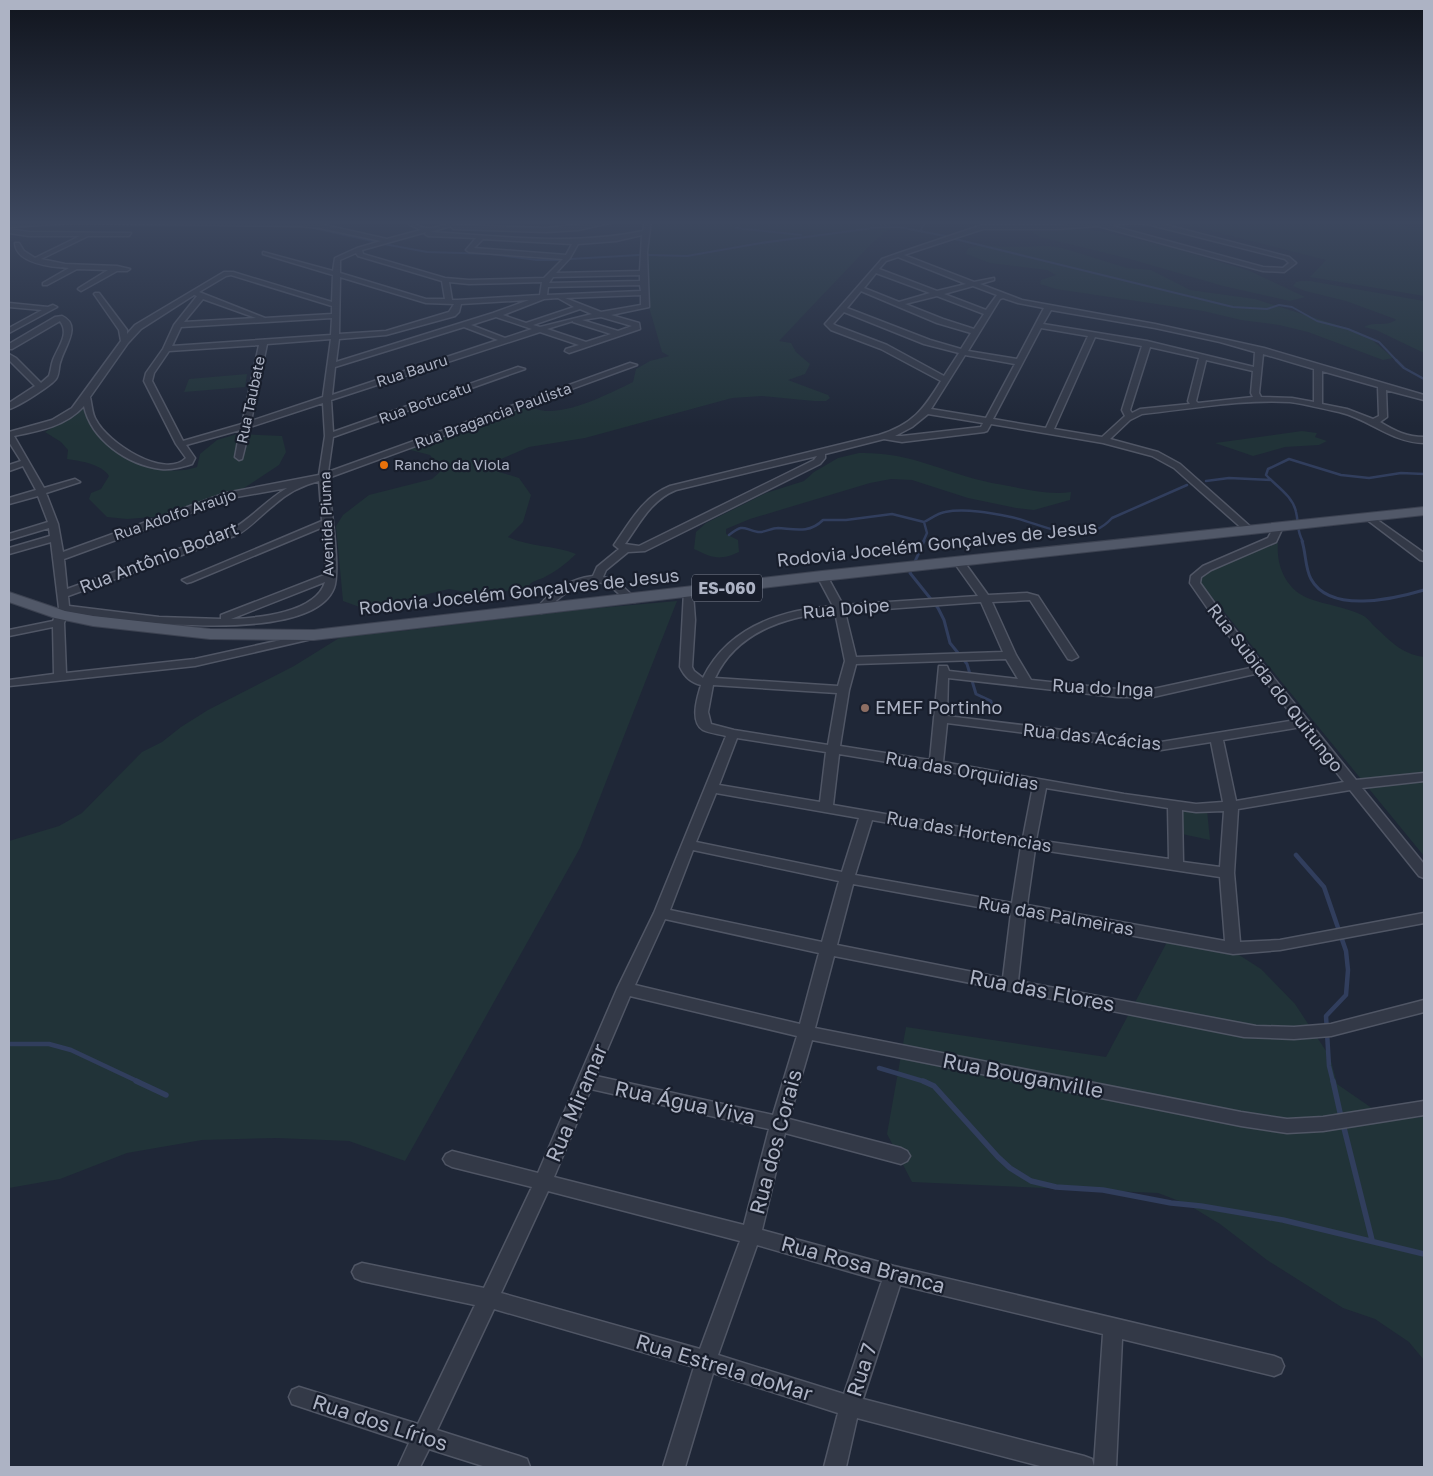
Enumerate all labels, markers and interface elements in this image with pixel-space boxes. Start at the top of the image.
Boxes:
street label: Rua Bauru [374,350,450,390]
street label: Rua Taubate [232,354,268,445]
street label: Rua Botucatu [376,377,473,427]
street label: Rua Bragancia Paulista [412,378,573,452]
place label: Rancho da Viola [394,455,510,473]
marker: Rancho da Viola [378,459,390,471]
street label: Avenida Piuma [315,471,337,577]
street label: Rua Adolfo Araujo [111,485,238,543]
street label: Rodovia Jocelém Gonçalves de Jesus [776,515,1098,571]
street label: Rua Antônio Bodart [76,517,241,597]
street label: Rodovia Jocelém Gonçalves de Jesus [358,563,680,619]
road number: ES-060 [692,574,762,602]
street label: Rua Doipe [802,593,890,623]
street label: Rua Subida do Quitungo [1203,599,1348,776]
street label: Rua do Inga [1052,673,1154,701]
place label: EMEF Portinho [875,696,1002,718]
marker: EMEF Portinho [859,702,871,714]
street label: Rua das Acácias [1022,718,1162,754]
street label: Rua das Orquidias [884,746,1041,794]
street label: Rua das Hortencias [885,806,1054,856]
street label: Rua das Palmeiras [976,890,1136,940]
street label: Rua das Flores [967,963,1117,1017]
street label: Rua Miramar [540,1040,613,1166]
street label: Rua Bouganville [941,1047,1106,1103]
street label: Rua dos Corais [743,1066,807,1217]
street label: Rua Água Viva [613,1074,758,1130]
street label: Rua Rosa Branca [778,1230,948,1298]
street label: Rua Estrela doMar [633,1328,816,1406]
street label: Rua 7 [840,1340,882,1400]
street label: Rua dos Lírios [309,1388,451,1456]

